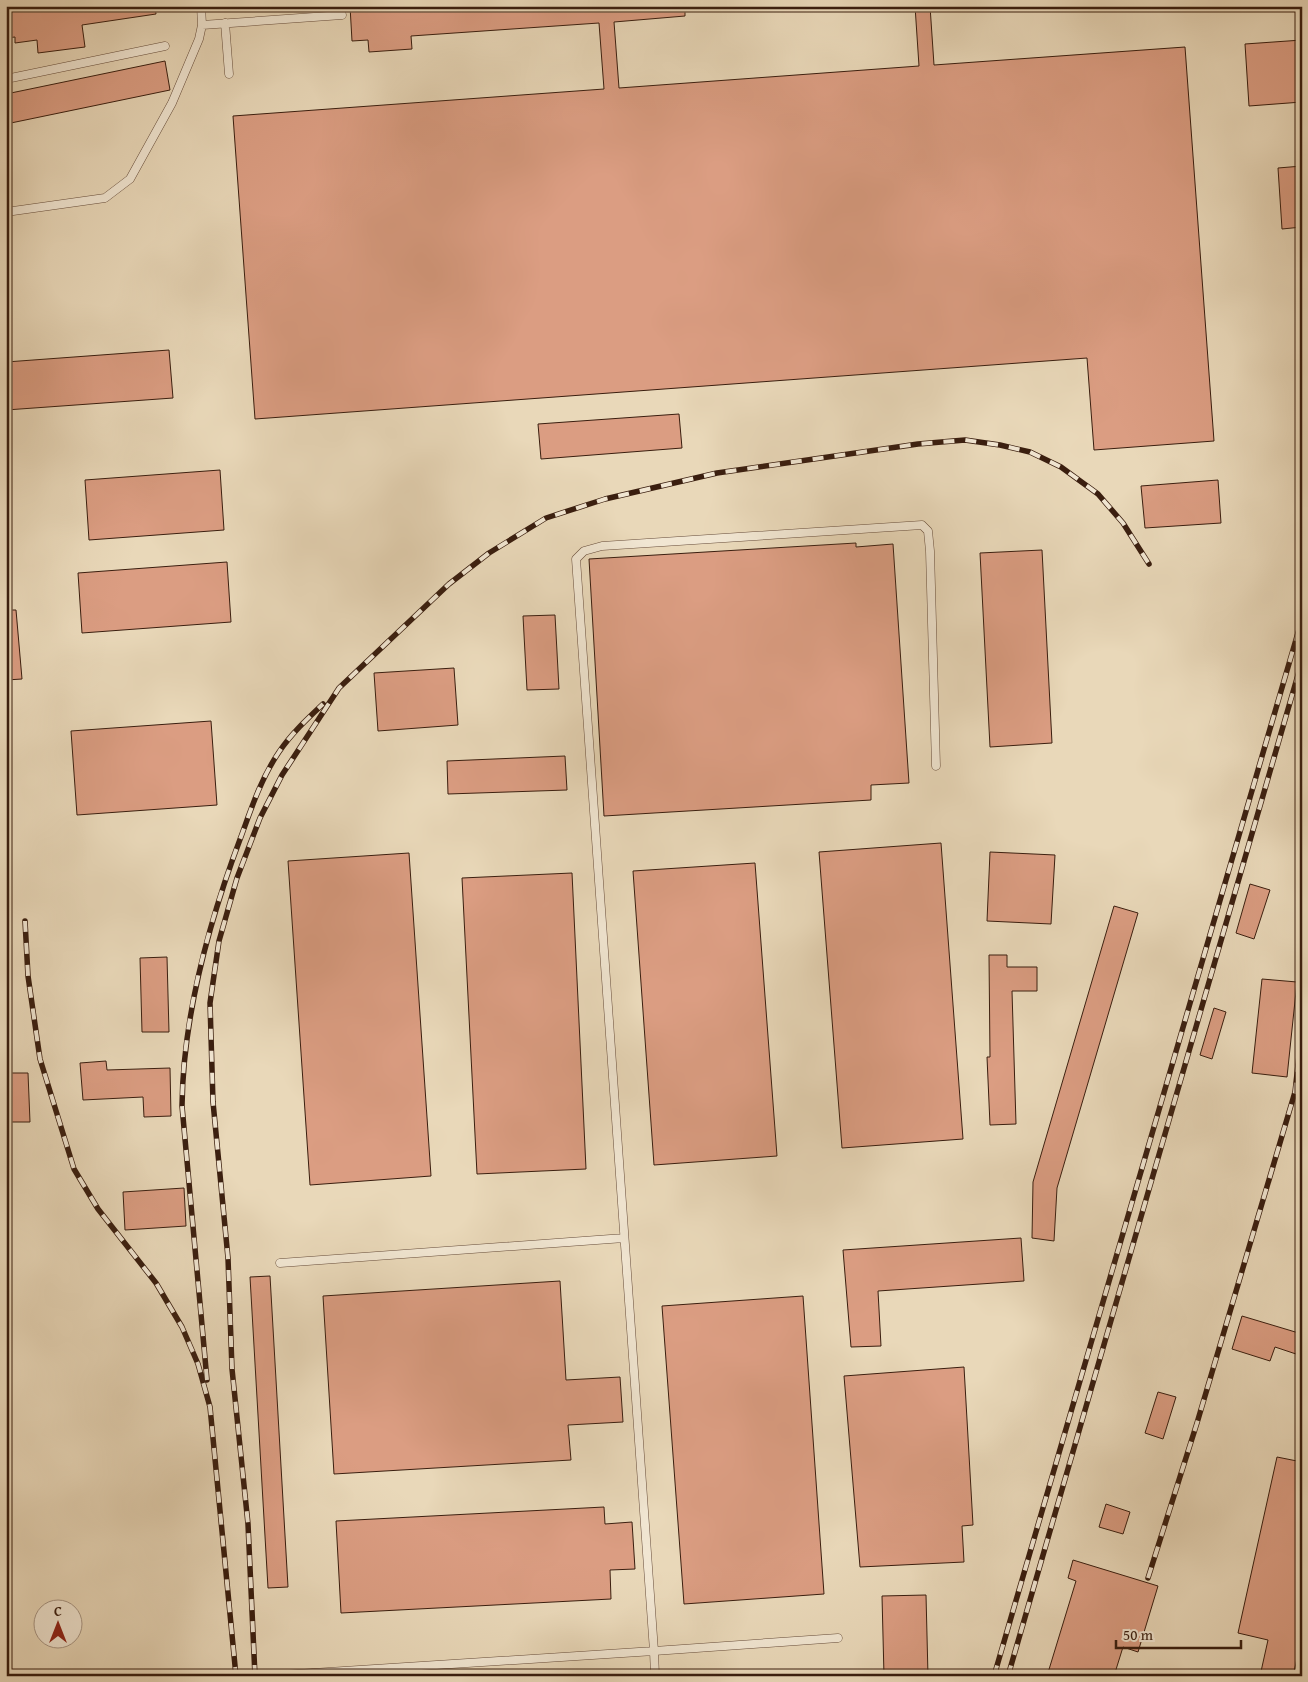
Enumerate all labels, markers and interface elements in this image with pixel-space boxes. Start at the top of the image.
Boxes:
north arrow [32,1600,82,1650]
text: С [54,1601,62,1621]
scale bar [1116,1617,1240,1649]
text: 50 m [1123,1624,1154,1645]

